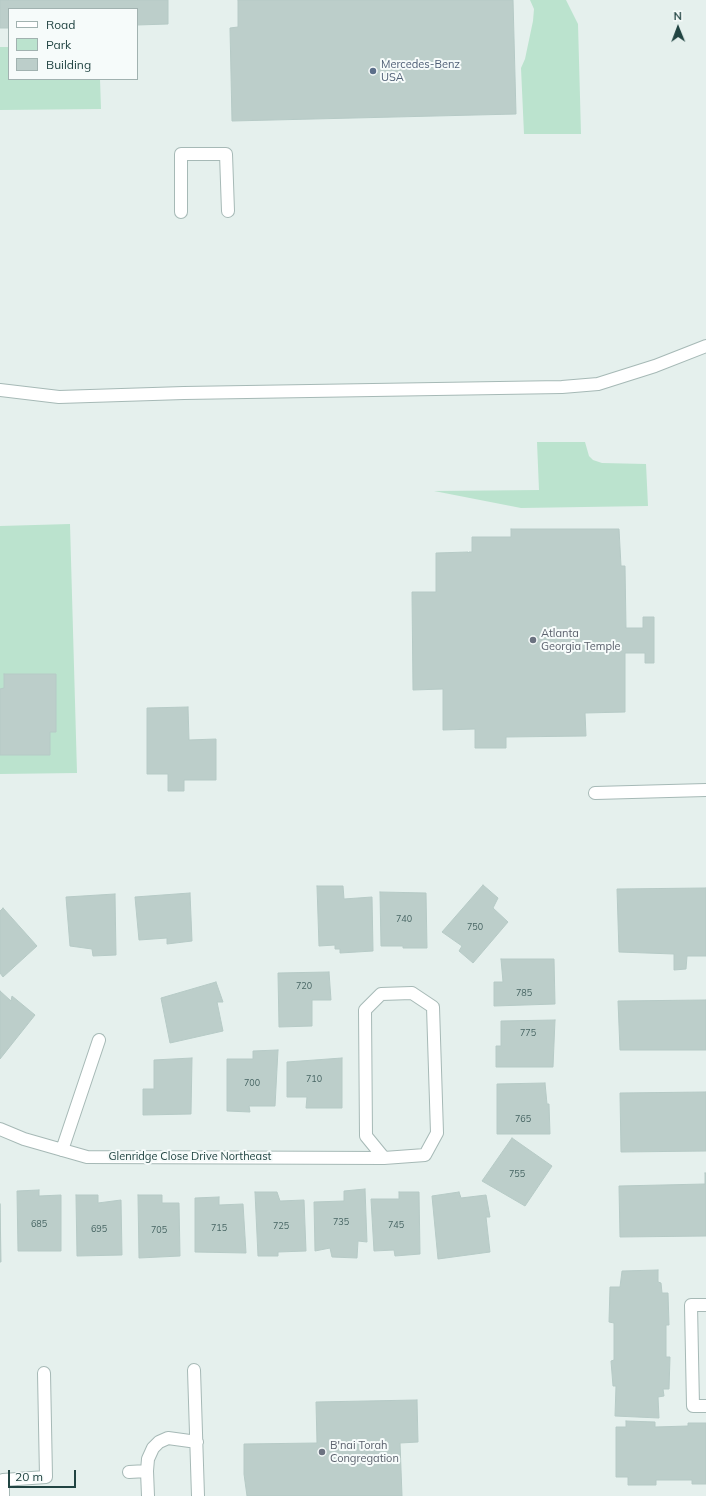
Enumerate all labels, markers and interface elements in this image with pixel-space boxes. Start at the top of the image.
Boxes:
legend [8,8,138,80]
north arrow [658,8,698,48]
text: N [674,9,682,23]
text: Road [46,17,75,32]
text: Park [46,37,71,52]
text: Building [46,57,91,72]
place label: Mercedes-Benz USA [381,58,460,84]
marker: Mercedes-Benz USA [368,66,378,76]
place label: Atlanta Georgia Temple [541,627,621,653]
marker: Atlanta Georgia Temple [528,635,538,645]
house number: 740 [396,914,412,924]
house number: 750 [467,922,483,932]
house number: 720 [296,981,312,991]
house number: 785 [516,988,532,998]
house number: 775 [520,1028,536,1038]
house number: 710 [306,1074,322,1084]
house number: 700 [244,1078,260,1088]
house number: 765 [515,1114,531,1124]
street label: Glenridge Close Drive Northeast [109,1150,271,1164]
house number: 755 [509,1169,525,1179]
house number: 735 [333,1217,349,1227]
house number: 685 [31,1219,47,1229]
house number: 745 [388,1220,404,1230]
house number: 725 [273,1221,289,1231]
house number: 715 [211,1223,227,1233]
house number: 695 [91,1224,107,1234]
house number: 705 [151,1225,167,1235]
place label: B'nai Torah Congregation [330,1439,399,1465]
marker: B'nai Torah Congregation [317,1447,327,1457]
scale bar [10,1462,78,1488]
text: 20 m [15,1469,43,1484]

